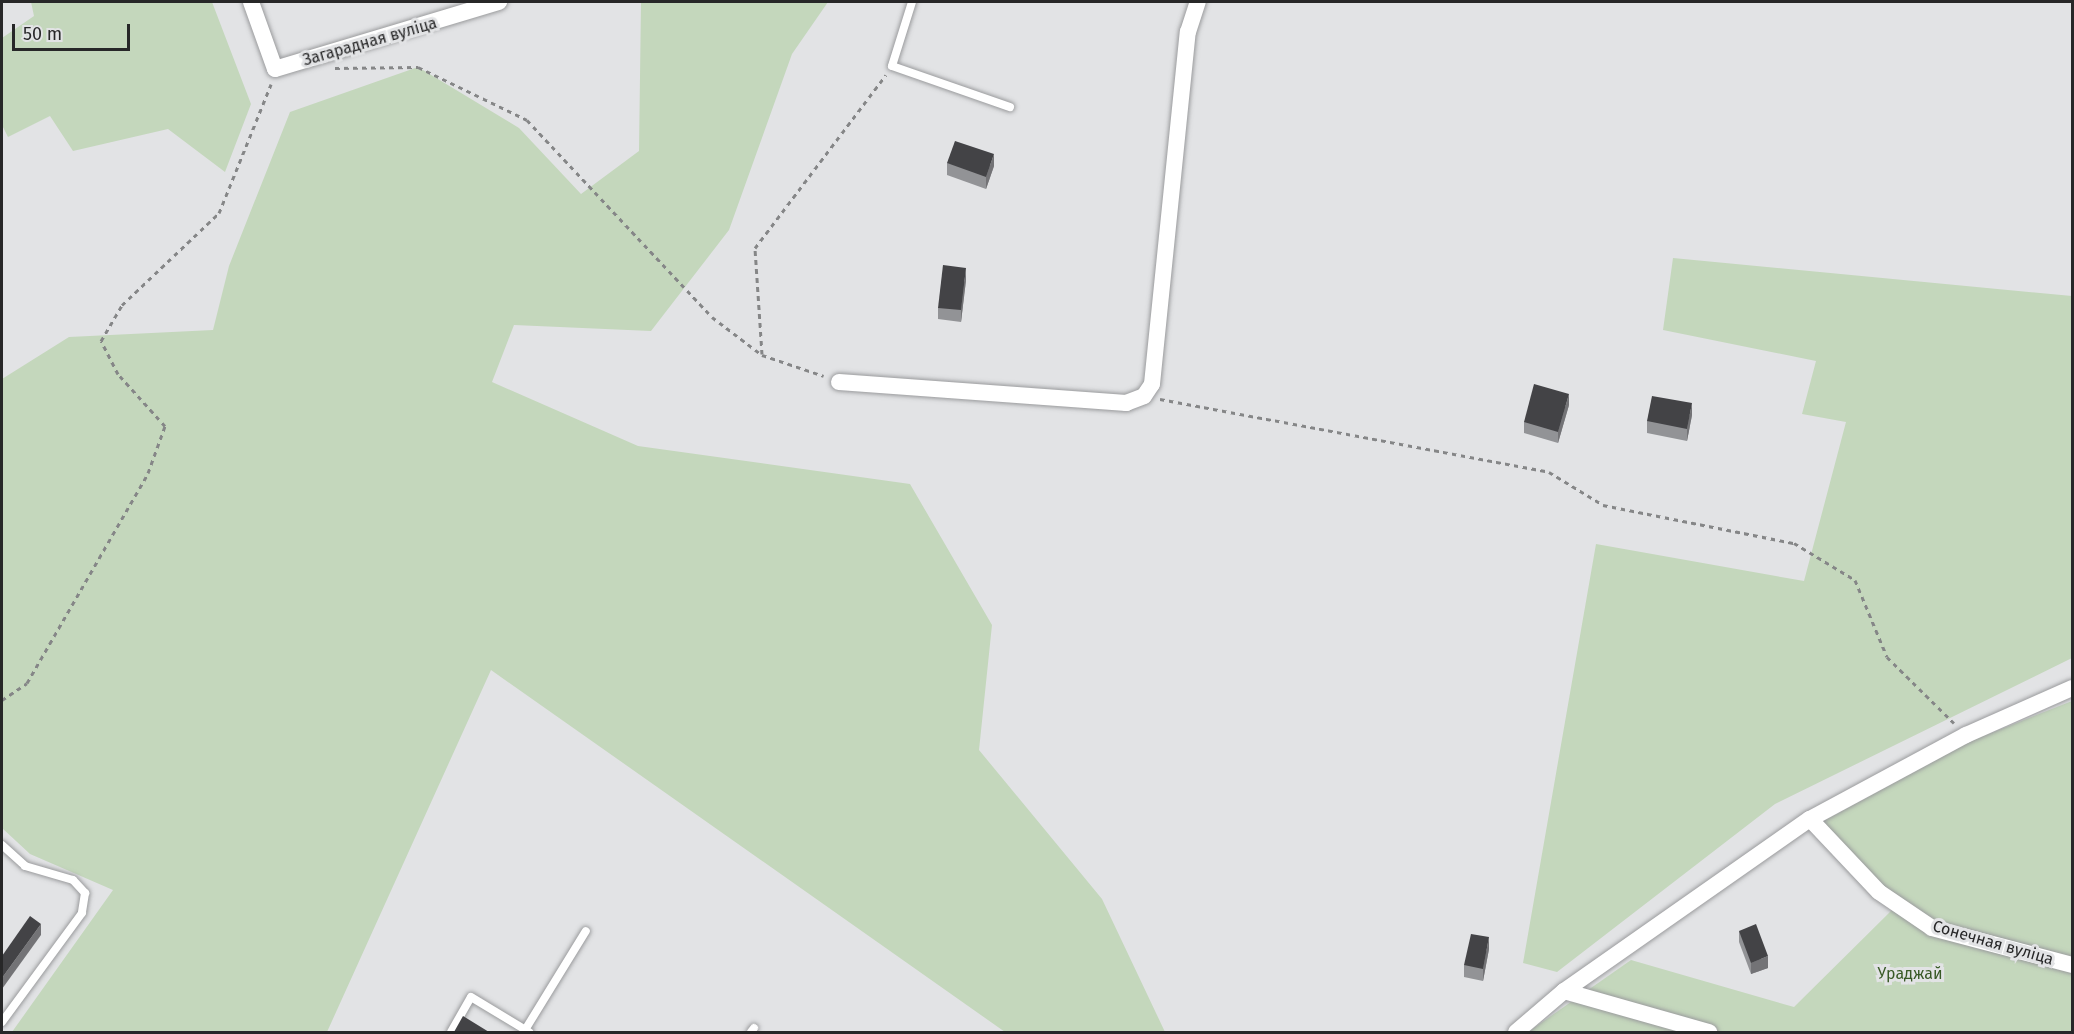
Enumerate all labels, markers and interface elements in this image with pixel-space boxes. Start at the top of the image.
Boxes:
scale bar [15,12,134,50]
street label: Загарадная вуліца [301,14,439,70]
text: 50 m [23,23,62,45]
street label: Сонечная вуліца [1930,917,2056,969]
park label: Ураджай [1877,964,1943,984]

